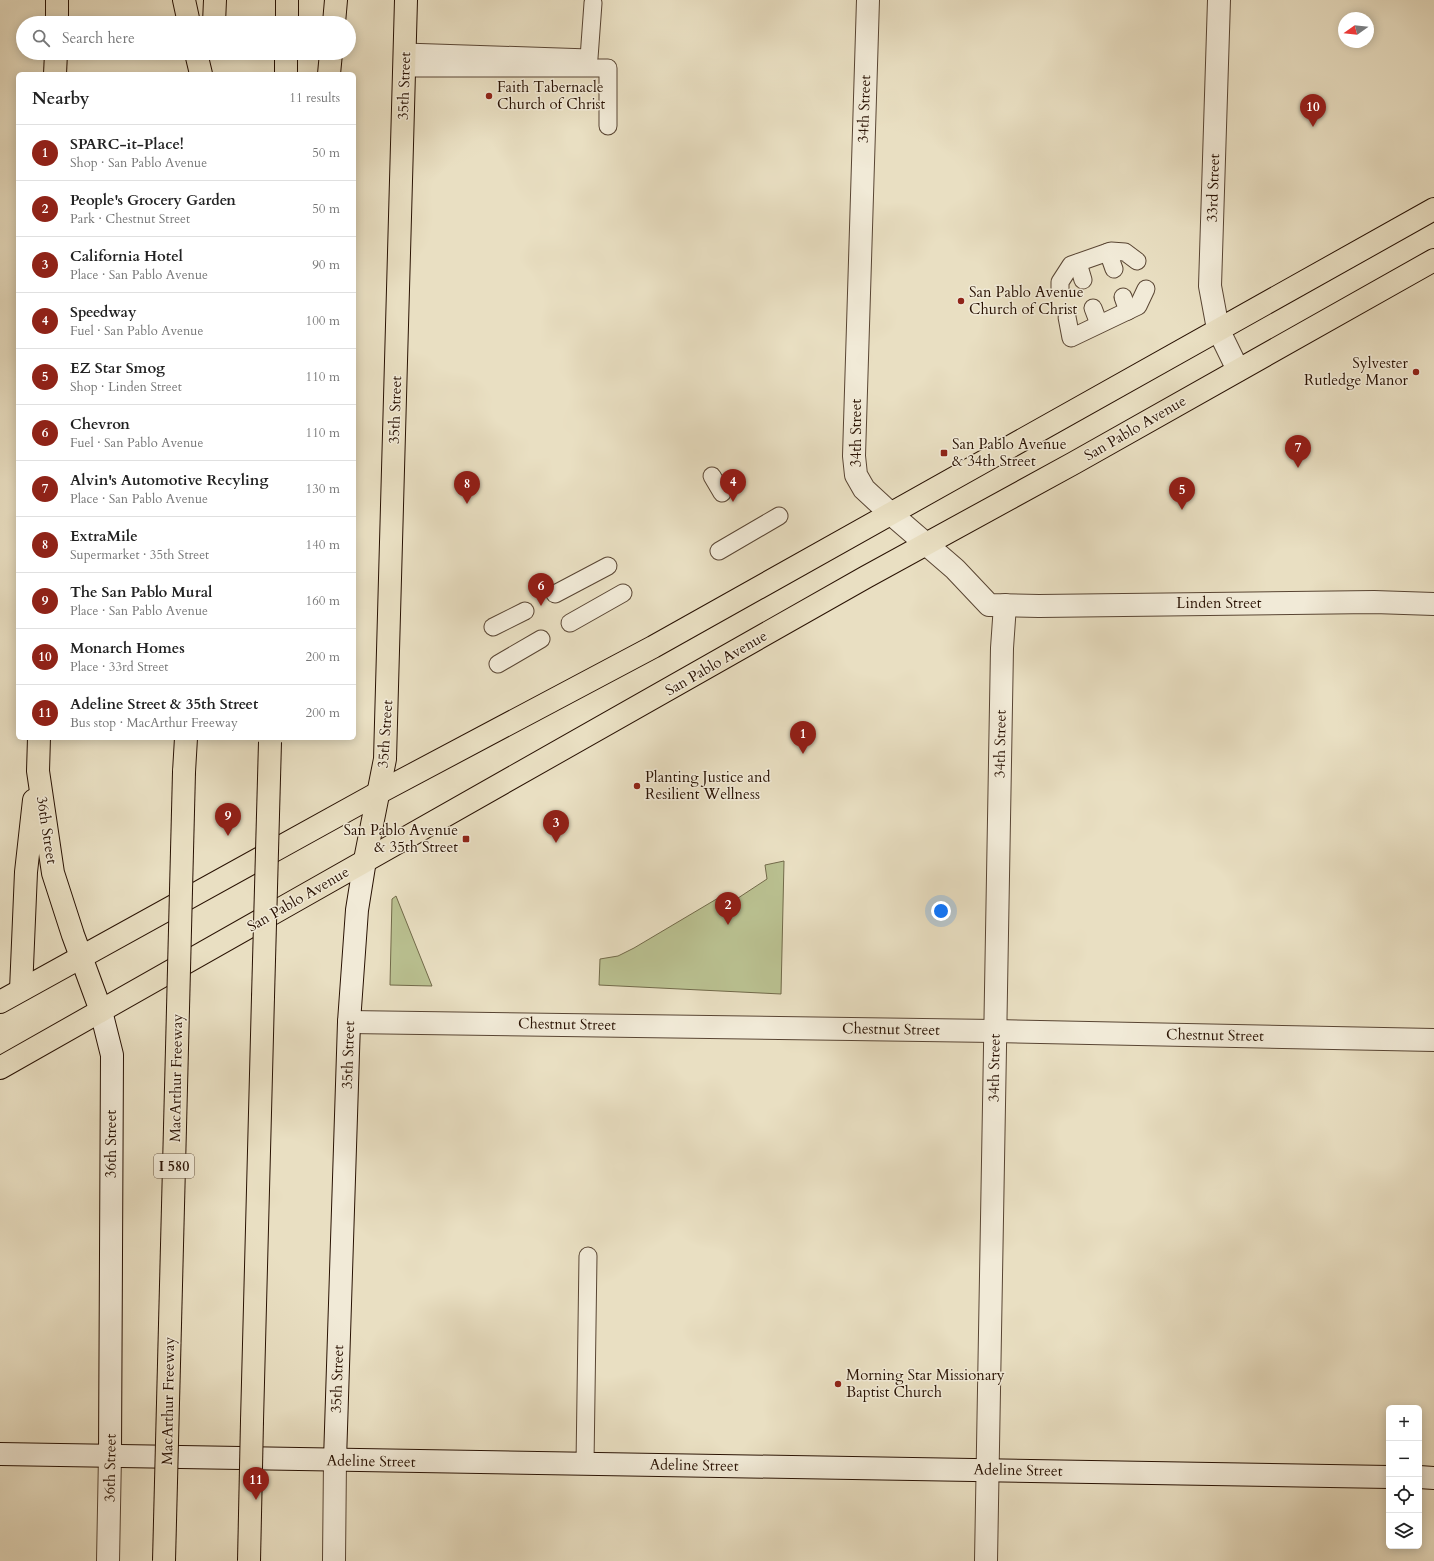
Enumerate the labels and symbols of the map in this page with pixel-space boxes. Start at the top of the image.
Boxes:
north arrow [1338,12,1374,48]
street label: 35th Street [393,51,415,121]
street label: 34th Street [853,74,875,144]
place label: Faith Tabernacle Church of Christ [497,77,606,114]
marker: Faith Tabernacle Church of Christ [484,91,494,101]
pin: 10 [1300,94,1326,127]
street label: 33rd Street [1202,153,1224,223]
place label: San Pablo Avenue Church of Christ [969,282,1084,319]
marker: San Pablo Avenue Church of Christ [956,296,966,306]
place label: Sylvester Rutledge Manor [1304,353,1409,390]
marker: Sylvester Rutledge Manor [1411,367,1421,377]
street label: 35th Street [384,375,406,445]
street label: San Pablo Avenue [1080,391,1190,465]
street label: 34th Street [846,399,866,467]
place label: San Pablo Avenue & 34th Street [952,434,1067,471]
pin: 7 [1285,435,1311,468]
marker: San Pablo Avenue & 34th Street [939,448,949,458]
pin: 4 [720,469,746,502]
pin: 8 [454,471,480,504]
pin: 5 [1169,477,1195,510]
pin: 6 [528,573,554,606]
street label: Linden Street [1176,593,1262,613]
street label: San Pablo Avenue [661,626,771,700]
street label: 35th Street [373,699,397,769]
street label: 34th Street [989,709,1011,778]
pin: 1 [790,721,816,754]
place label: Planting Justice and Resilient Wellness [645,767,771,804]
marker: Planting Justice and Resilient Wellness [632,781,642,791]
street label: 36th Street [32,795,62,866]
pin: 9 [215,803,241,836]
pin: 3 [543,810,569,843]
place label: San Pablo Avenue & 35th Street [343,820,458,857]
marker: San Pablo Avenue & 35th Street [461,834,471,844]
street label: San Pablo Avenue [243,862,353,936]
pin: 2 [715,892,741,925]
your location [931,901,951,921]
street label: Chestnut Street [518,1013,616,1035]
street label: MacArthur Freeway [165,1014,187,1142]
street label: Chestnut Street [842,1018,940,1040]
street label: 35th Street [337,1020,359,1090]
street label: Chestnut Street [1166,1024,1264,1046]
street label: 34th Street [983,1033,1005,1102]
street label: 36th Street [101,1110,121,1178]
road number: I 580 [154,1154,194,1178]
street label: MacArthur Freeway [157,1337,179,1465]
street label: 35th Street [326,1344,348,1414]
place label: Morning Star Missionary Baptist Church [846,1365,1005,1402]
marker: Morning Star Missionary Baptist Church [833,1379,843,1389]
street label: 36th Street [99,1433,121,1502]
street label: Adeline Street [326,1450,416,1472]
street label: Adeline Street [649,1454,739,1476]
street label: Adeline Street [973,1459,1063,1481]
pin: 11 [243,1467,269,1500]

